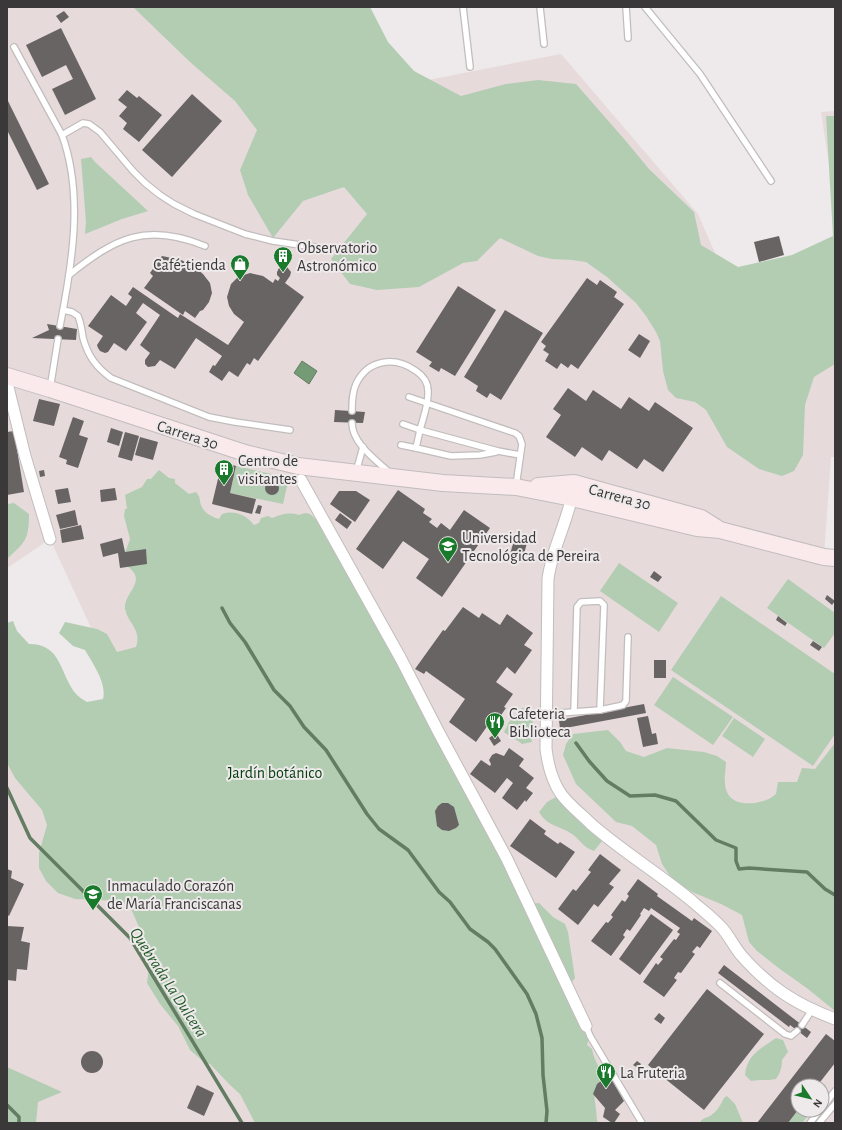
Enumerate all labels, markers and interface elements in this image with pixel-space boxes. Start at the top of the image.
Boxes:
place label: Observatorio Astronómico [297,240,378,274]
building icon: Observatorio Astronómico [272,245,294,273]
shop icon: Café-tienda [229,253,251,281]
place label: Café-tienda [153,257,226,273]
street label: Carrera 30 [155,418,220,452]
place label: Centro de visitantes [238,453,298,487]
building icon: Centro de visitantes [213,458,235,486]
street label: Carrera 30 [587,481,652,513]
place label: Universidad Tecnológica de Pereira [462,530,600,564]
school or university icon: Universidad Tecnológica de Pereira [437,535,459,563]
place label: Cafeteria Biblioteca [509,706,571,740]
restaurant icon: Cafeteria Biblioteca [484,711,506,739]
park label: Jardín botánico [228,765,322,781]
place label: Inmaculado Corazón de María Franciscanas [107,878,242,912]
school or university icon: Inmaculado Corazón de María Franciscanas [82,883,104,911]
water label: Quebrada La Dulcera [126,924,210,1041]
restaurant icon: La Fruteria [595,1061,617,1089]
place label: La Fruteria [620,1065,685,1081]
north arrow [790,1078,830,1118]
text: N [811,1097,824,1110]

